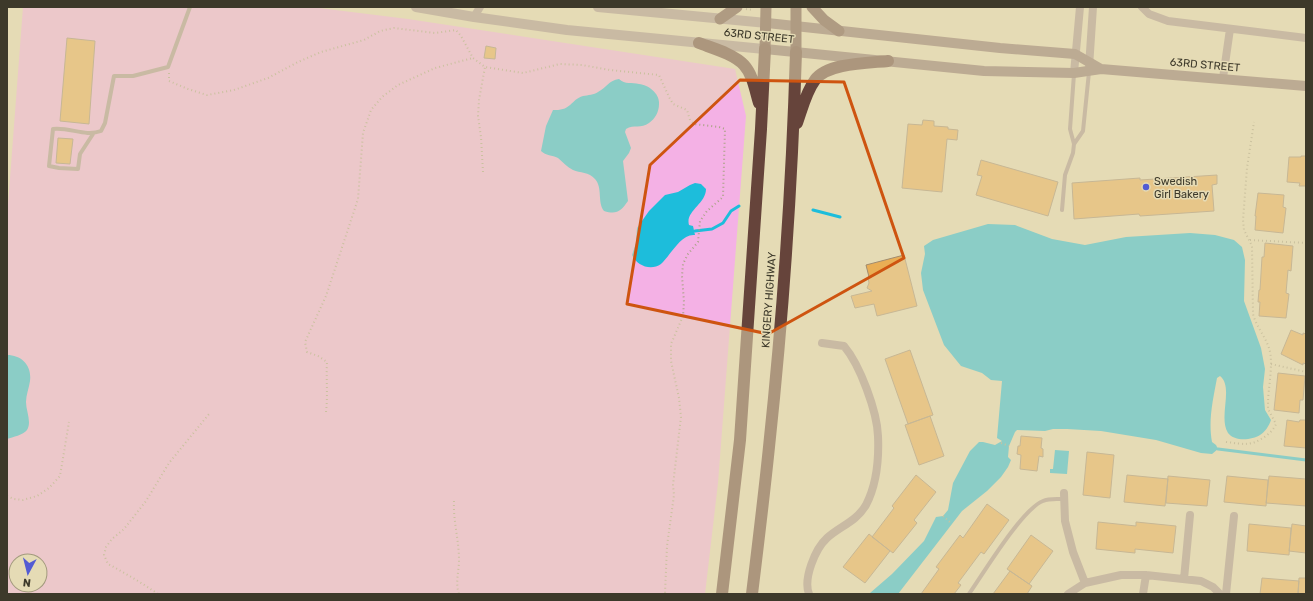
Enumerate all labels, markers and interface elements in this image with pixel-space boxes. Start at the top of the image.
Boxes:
street label: 63RD STREET [723,26,795,46]
street label: 63RD STREET [1169,55,1241,75]
place label: Swedish Girl Bakery [1154,175,1209,201]
marker: Swedish Girl Bakery [1141,182,1151,192]
street label: KINGERY HIGHWAY [759,252,779,348]
north arrow [8,553,48,593]
text: N [22,575,32,589]

